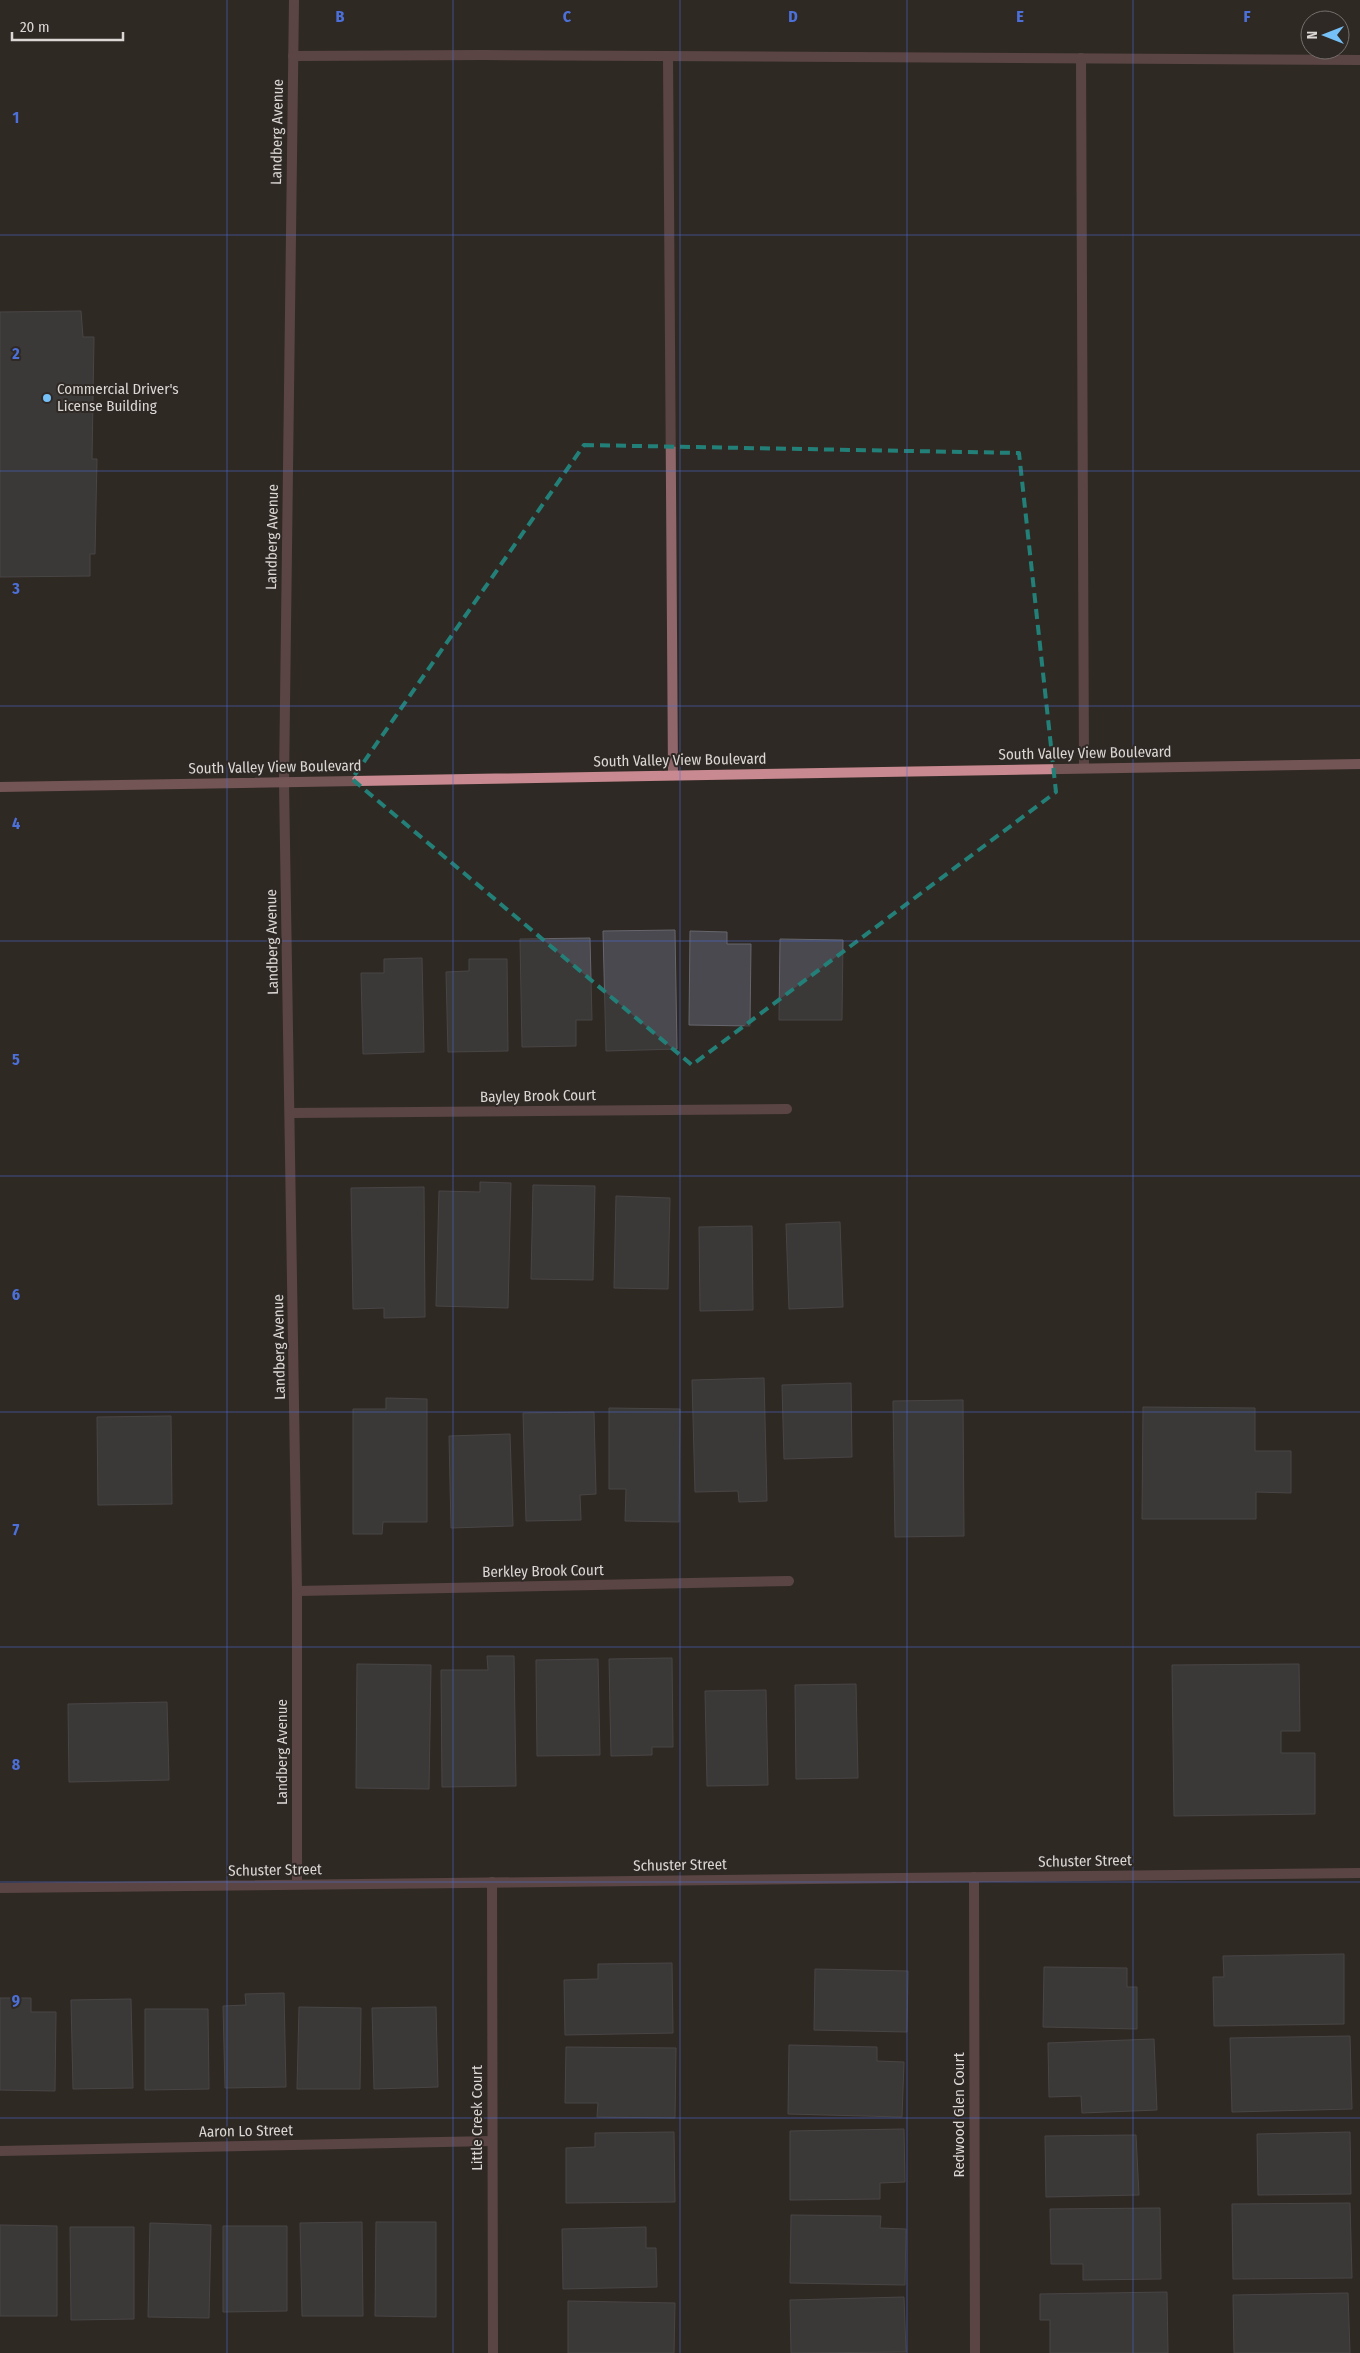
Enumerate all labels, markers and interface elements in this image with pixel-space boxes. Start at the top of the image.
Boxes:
text: B [336,7,345,26]
text: C [563,7,572,26]
text: D [788,7,798,26]
text: E [1016,7,1024,26]
text: F [1243,7,1251,26]
scale bar [12,10,124,42]
north arrow [1300,10,1350,60]
text: 20 m [20,18,50,36]
text: N [1304,31,1321,39]
street label: Landberg Avenue [267,79,287,185]
text: 1 [13,108,19,127]
text: 2 [11,344,20,363]
place label: Commercial Driver's License Building [57,380,179,415]
marker: Commercial Driver's License Building [41,392,53,404]
street label: Landberg Avenue [262,484,282,590]
text: 3 [11,579,20,598]
street label: South Valley View Boulevard [998,742,1172,764]
street label: South Valley View Boulevard [593,749,767,771]
street label: South Valley View Boulevard [188,756,362,778]
text: 4 [12,814,20,833]
street label: Landberg Avenue [262,889,282,995]
text: 5 [12,1050,20,1069]
street label: Bayley Brook Court [480,1086,596,1106]
text: 6 [12,1285,20,1304]
street label: Landberg Avenue [269,1294,289,1400]
text: 7 [13,1520,20,1539]
street label: Berkley Brook Court [482,1561,604,1581]
street label: Landberg Avenue [273,1699,291,1805]
text: 8 [12,1755,21,1774]
street label: Schuster Street [1038,1851,1132,1871]
street label: Schuster Street [633,1855,727,1875]
street label: Schuster Street [228,1860,322,1880]
text: 9 [12,1991,20,2010]
street label: Redwood Glen Court [950,2052,968,2178]
street label: Little Creek Court [468,2065,486,2171]
street label: Aaron Lo Street [199,2121,293,2141]

